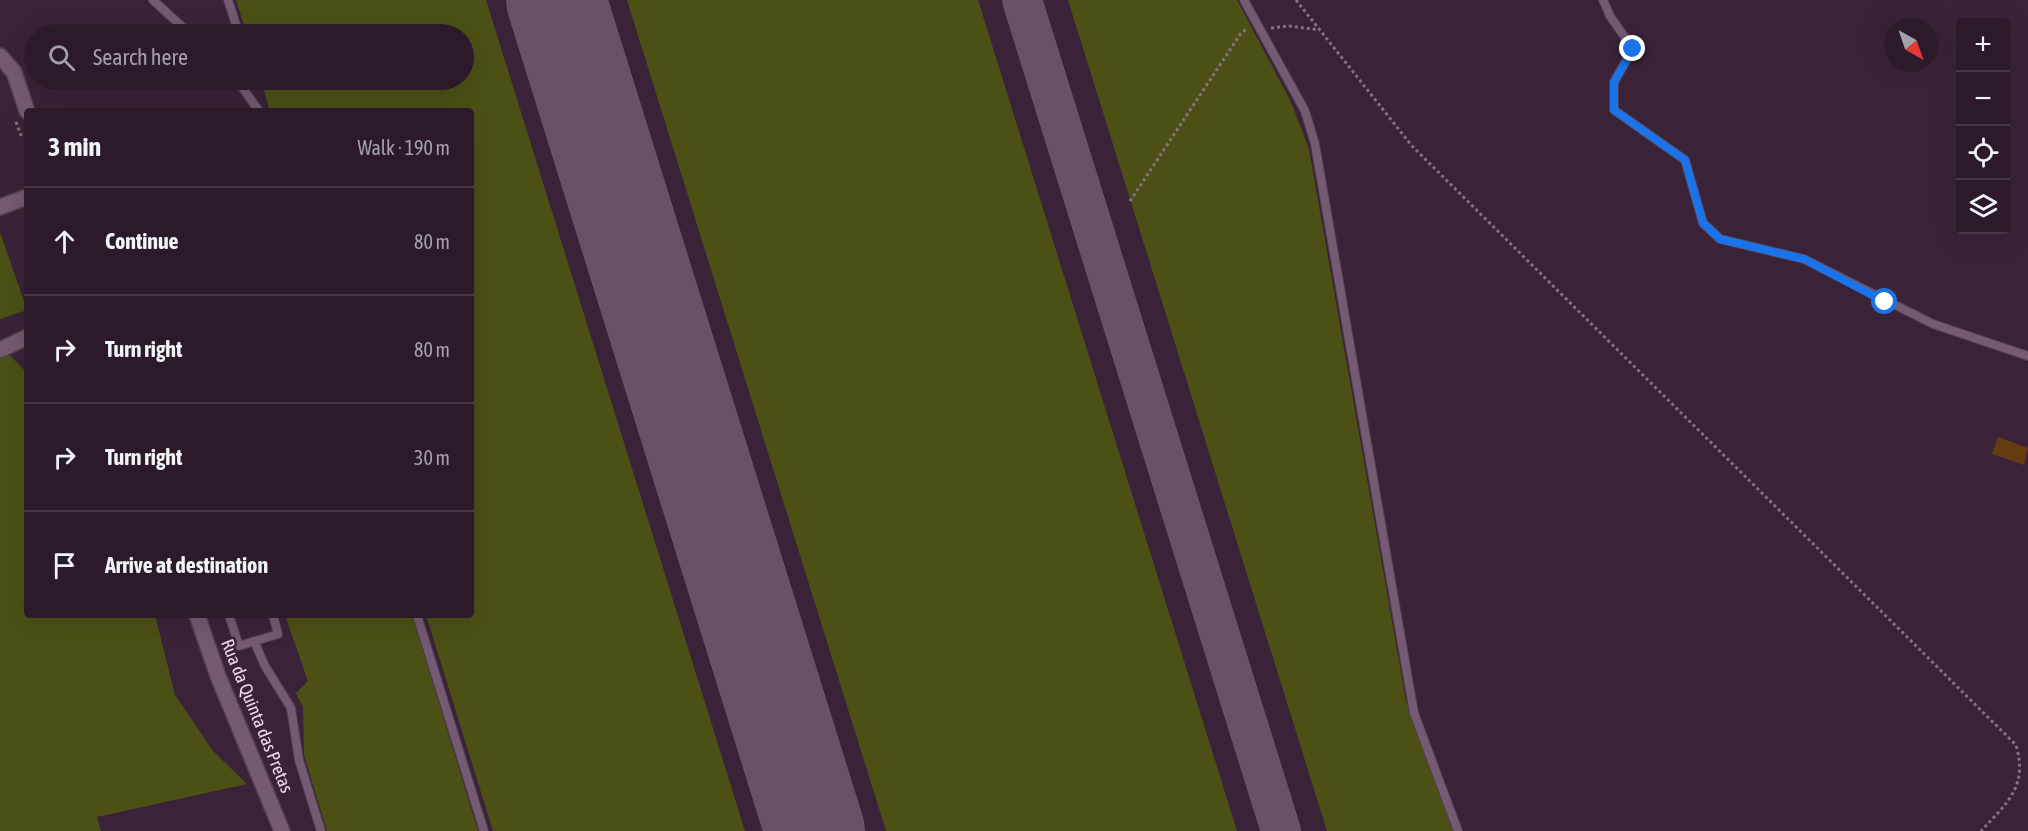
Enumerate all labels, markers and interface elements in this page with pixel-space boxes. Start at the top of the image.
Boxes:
north arrow [1884,18,1938,72]
map controls [1956,18,2010,234]
button: + [1956,18,2010,72]
search box [24,24,474,90]
route end [1619,35,1645,61]
icon: search [45,41,78,74]
text: Search here [93,44,188,70]
button: − [1956,72,2010,126]
button: locate [1956,126,2010,180]
text: 3 min [48,132,101,162]
text: Walk · 190 m [358,136,450,159]
button: layers [1956,180,2010,234]
icon: ahead [48,225,81,258]
text: Continue [105,228,179,254]
text: 80 m [414,230,450,253]
route start [1871,288,1897,314]
icon: right [48,333,81,366]
text: Turn right [105,336,182,362]
text: 80 m [414,338,450,361]
icon: right [48,441,81,474]
text: Turn right [105,444,182,470]
text: 30 m [414,446,450,469]
icon: arrive [48,549,81,582]
text: Arrive at destination [105,552,268,578]
street label: Rua da Quinta das Pretas [217,636,298,796]

